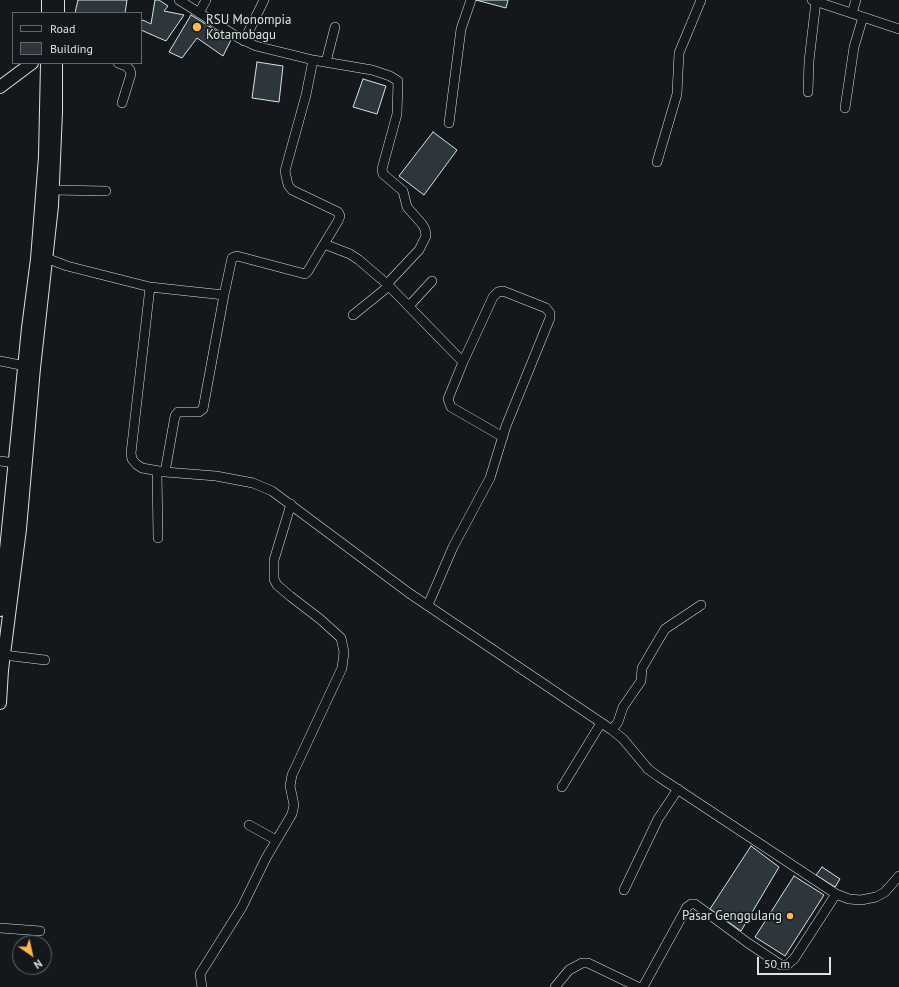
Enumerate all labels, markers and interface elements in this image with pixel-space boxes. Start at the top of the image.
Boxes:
legend [12,12,142,64]
place label: RSU Monompia Kotamobagu [206,12,291,43]
text: Road [50,21,75,36]
marker: RSU Monompia Kotamobagu [191,21,203,33]
text: Building [50,41,93,56]
place label: Pasar Genggulang [682,908,782,924]
marker: Pasar Genggulang [785,911,795,921]
north arrow [12,935,52,975]
scale bar [759,949,833,975]
text: N [31,956,45,972]
text: 50 m [764,956,790,971]

